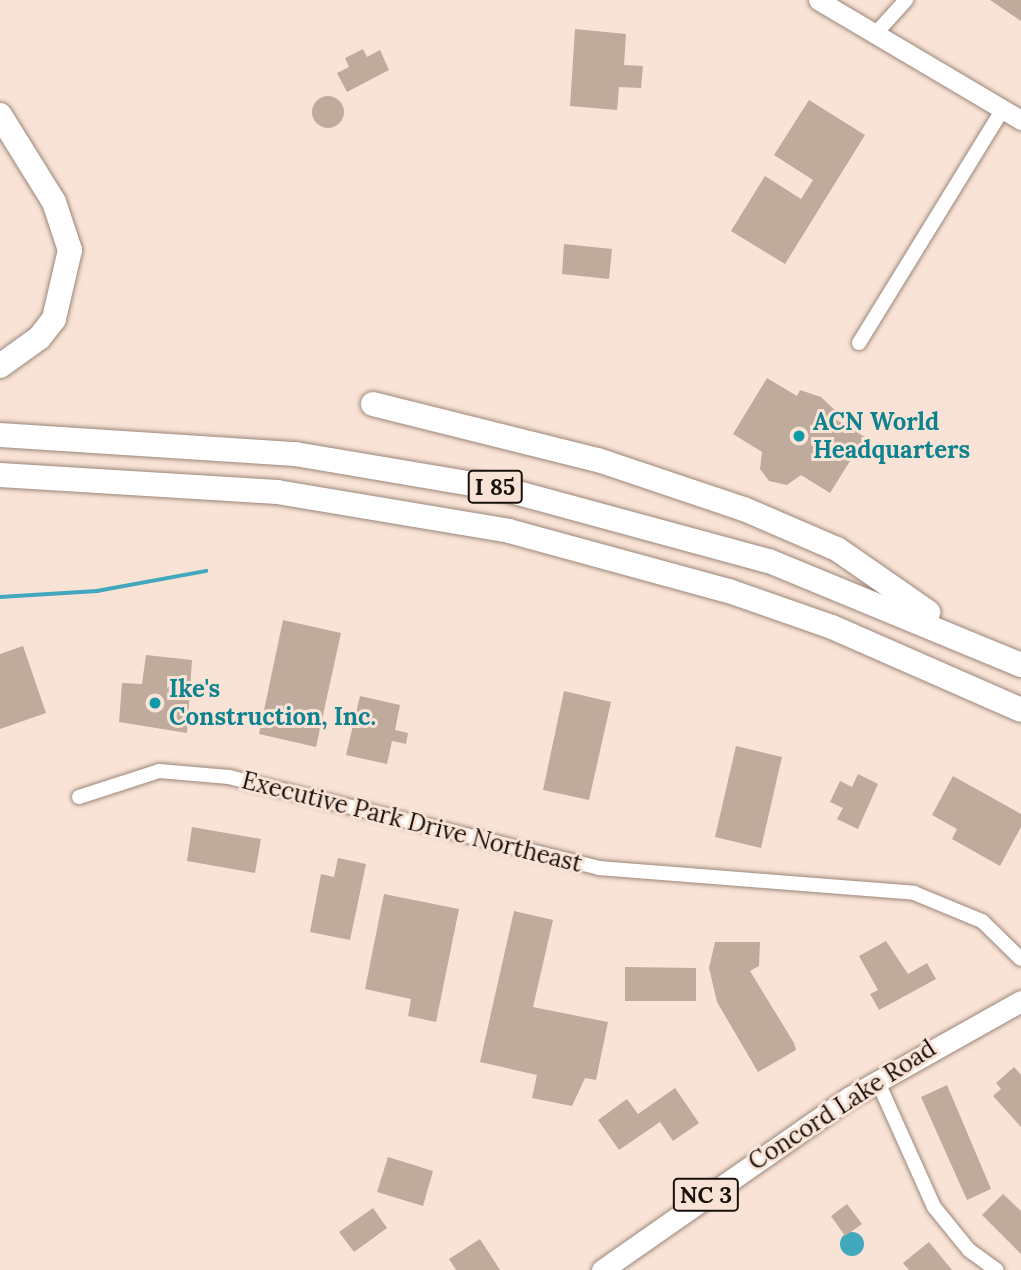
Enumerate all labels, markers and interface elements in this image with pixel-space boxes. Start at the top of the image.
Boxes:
place label: ACN World Headquarters [813,408,970,464]
marker: ACN World Headquarters [791,428,807,444]
road number: I 85 [467,467,523,506]
place label: Ike's Construction, Inc. [169,675,376,731]
marker: Ike's Construction, Inc. [147,695,163,711]
street label: Executive Park Drive Northeast [239,766,585,878]
street label: Concord Lake Road [743,1034,941,1176]
road number: NC 3 [673,1176,739,1214]

